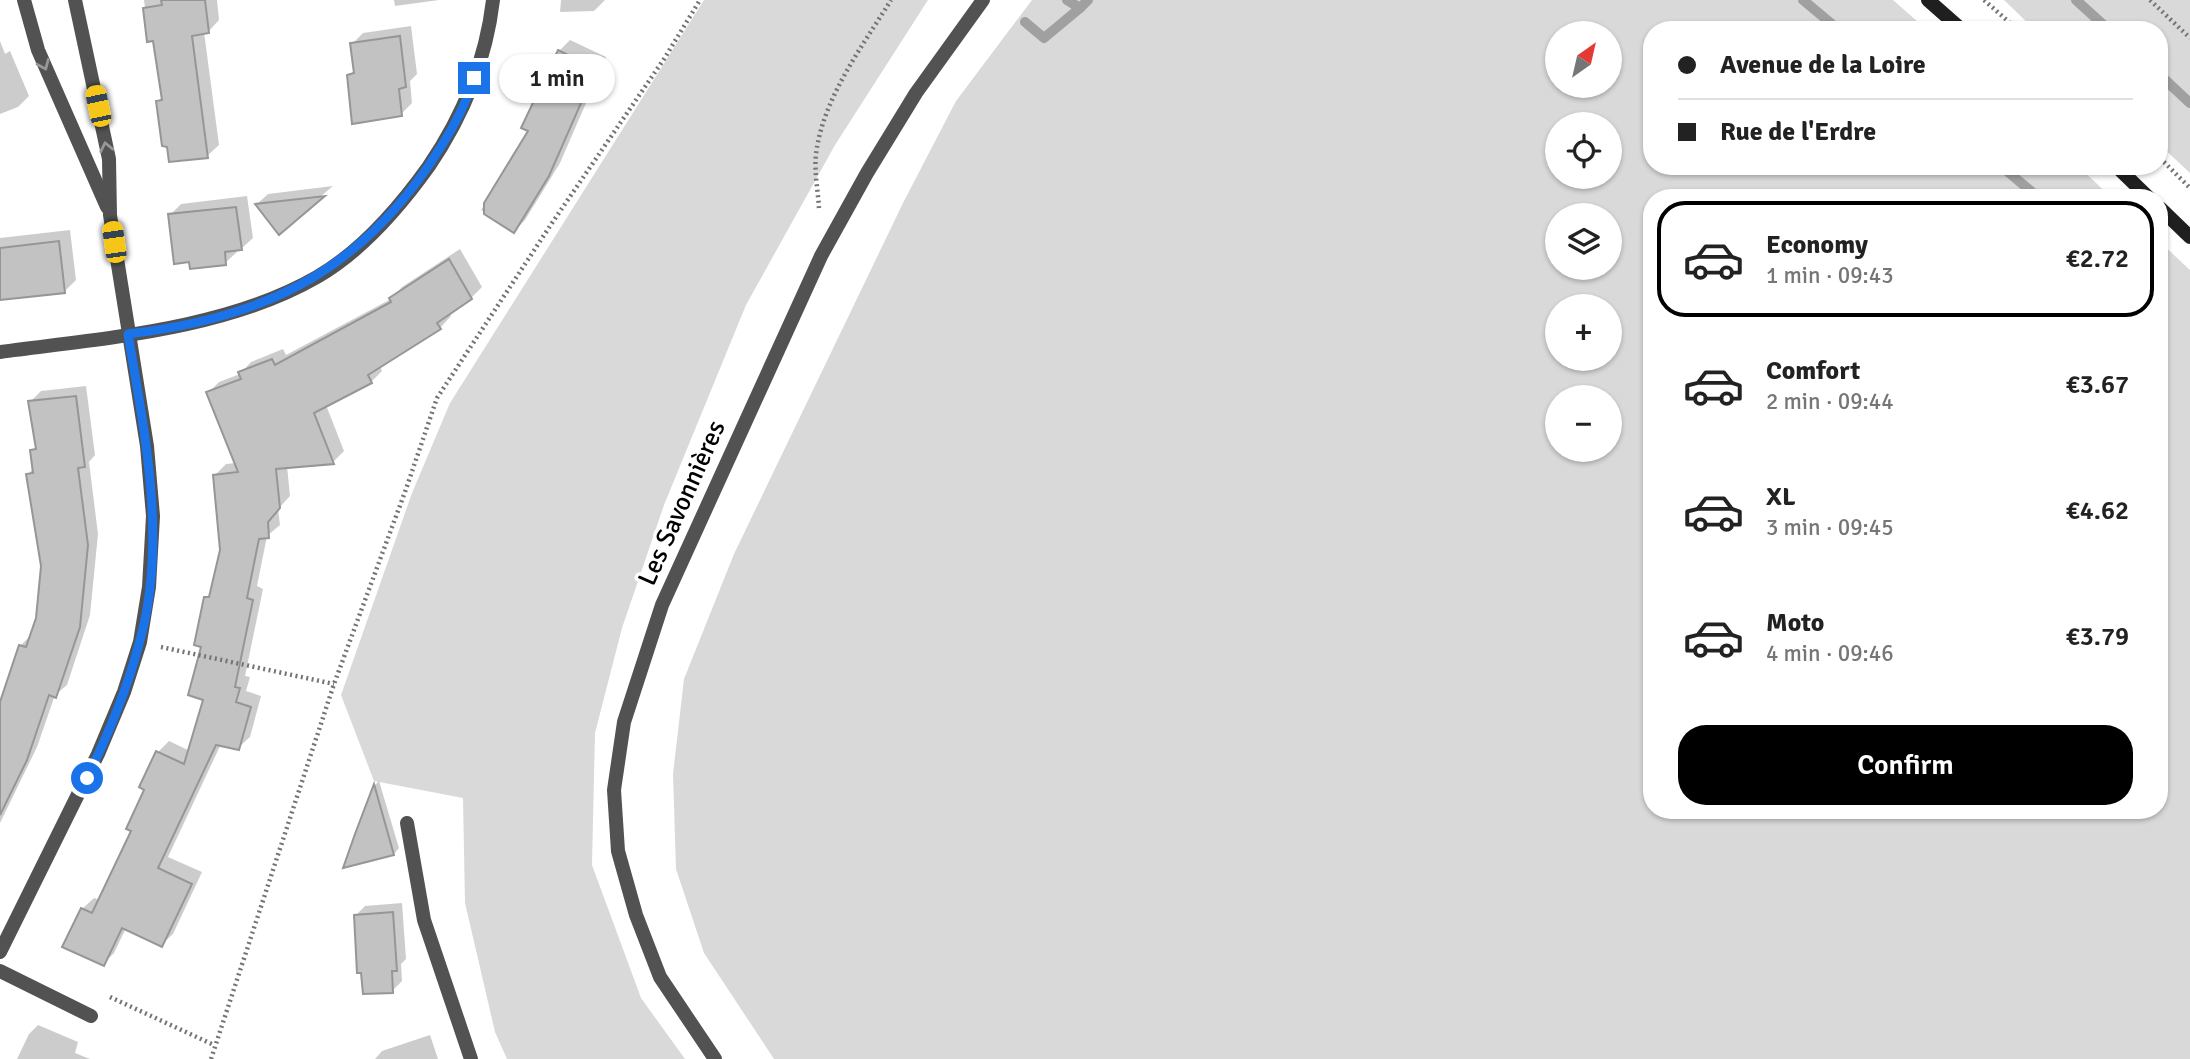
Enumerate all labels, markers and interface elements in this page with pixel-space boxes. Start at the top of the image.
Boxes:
north arrow [1545,21,1622,98]
map controls [1545,21,1622,462]
text: Avenue de la Loire [1720,49,1926,81]
callout: 1 min [498,54,614,102]
one-way arrow [36,58,50,70]
route end [458,62,490,94]
text: 1 min [529,64,585,93]
car [84,83,113,129]
button: locate [1545,112,1622,189]
text: Rue de l'Erdre [1720,116,1876,148]
one-way arrow [100,141,115,153]
button: layers [1545,203,1622,280]
car [101,220,128,264]
icon: car [1682,228,1745,291]
text: Economy [1766,229,1868,261]
text: €2.72 [2066,243,2129,275]
text: 1 min · 09:43 [1766,261,1894,290]
button: + [1545,294,1622,371]
icon: car [1682,354,1745,417]
text: Comfort [1766,355,1860,387]
text: €3.67 [2066,369,2129,401]
button: − [1545,385,1622,462]
text: 2 min · 09:44 [1766,387,1894,416]
street label: Les Savonnières [631,416,733,590]
icon: car [1682,480,1745,543]
text: XL [1766,481,1796,513]
text: €4.62 [2066,495,2129,527]
text: 3 min · 09:45 [1766,513,1894,542]
icon: car [1682,606,1745,669]
text: Moto [1766,607,1824,639]
text: €3.79 [2066,621,2129,653]
text: 4 min · 09:46 [1766,639,1894,668]
button: Confirm [1678,725,2133,805]
route start [71,762,103,794]

